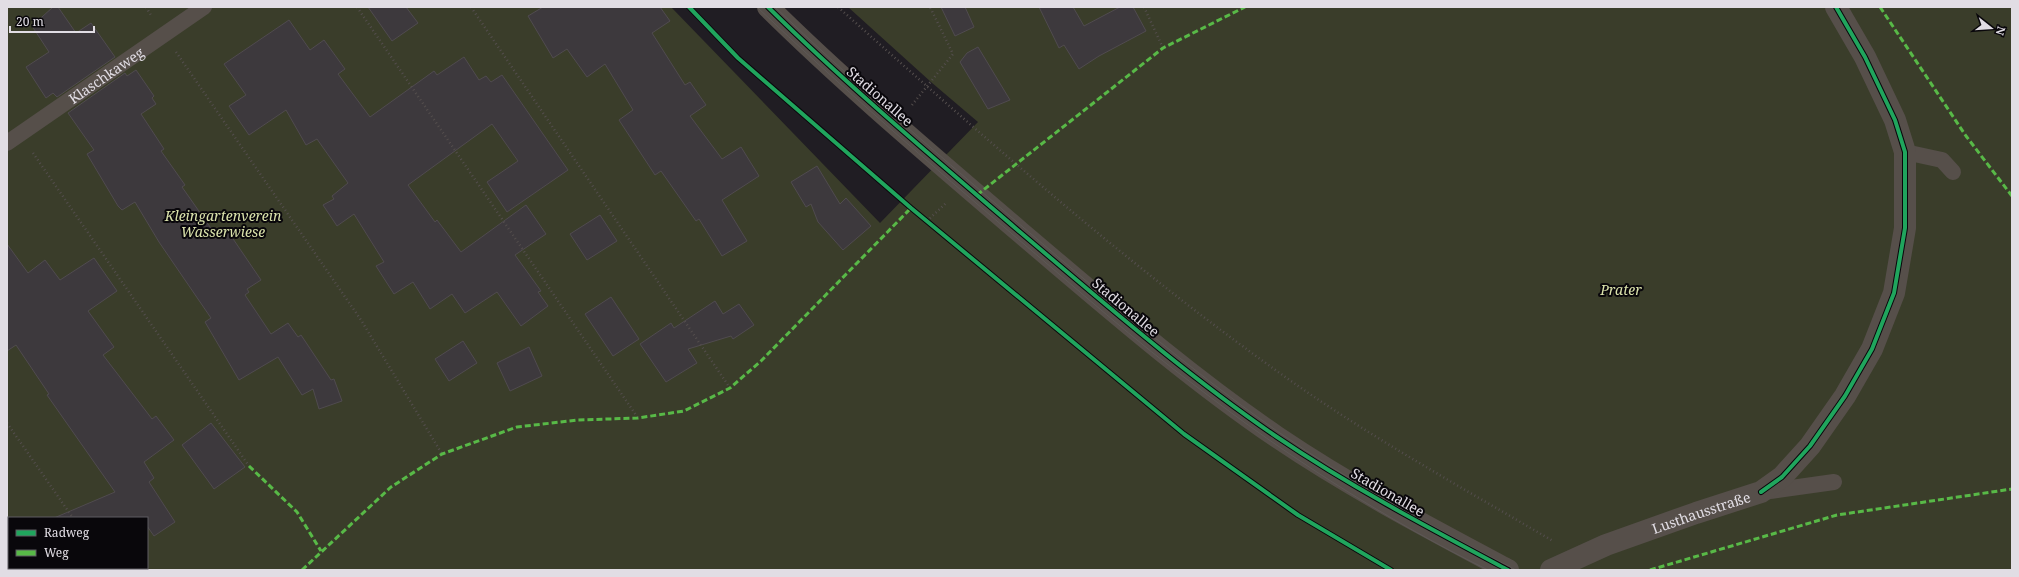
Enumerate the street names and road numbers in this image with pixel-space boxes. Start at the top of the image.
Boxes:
street label: Klaschkaweg [64,42,147,107]
street label: Stadionallee [843,62,917,130]
street label: Stadionallee [1088,273,1164,341]
street label: Stadionallee [1348,463,1428,521]
street label: Lusthausstraße [1649,487,1753,537]

